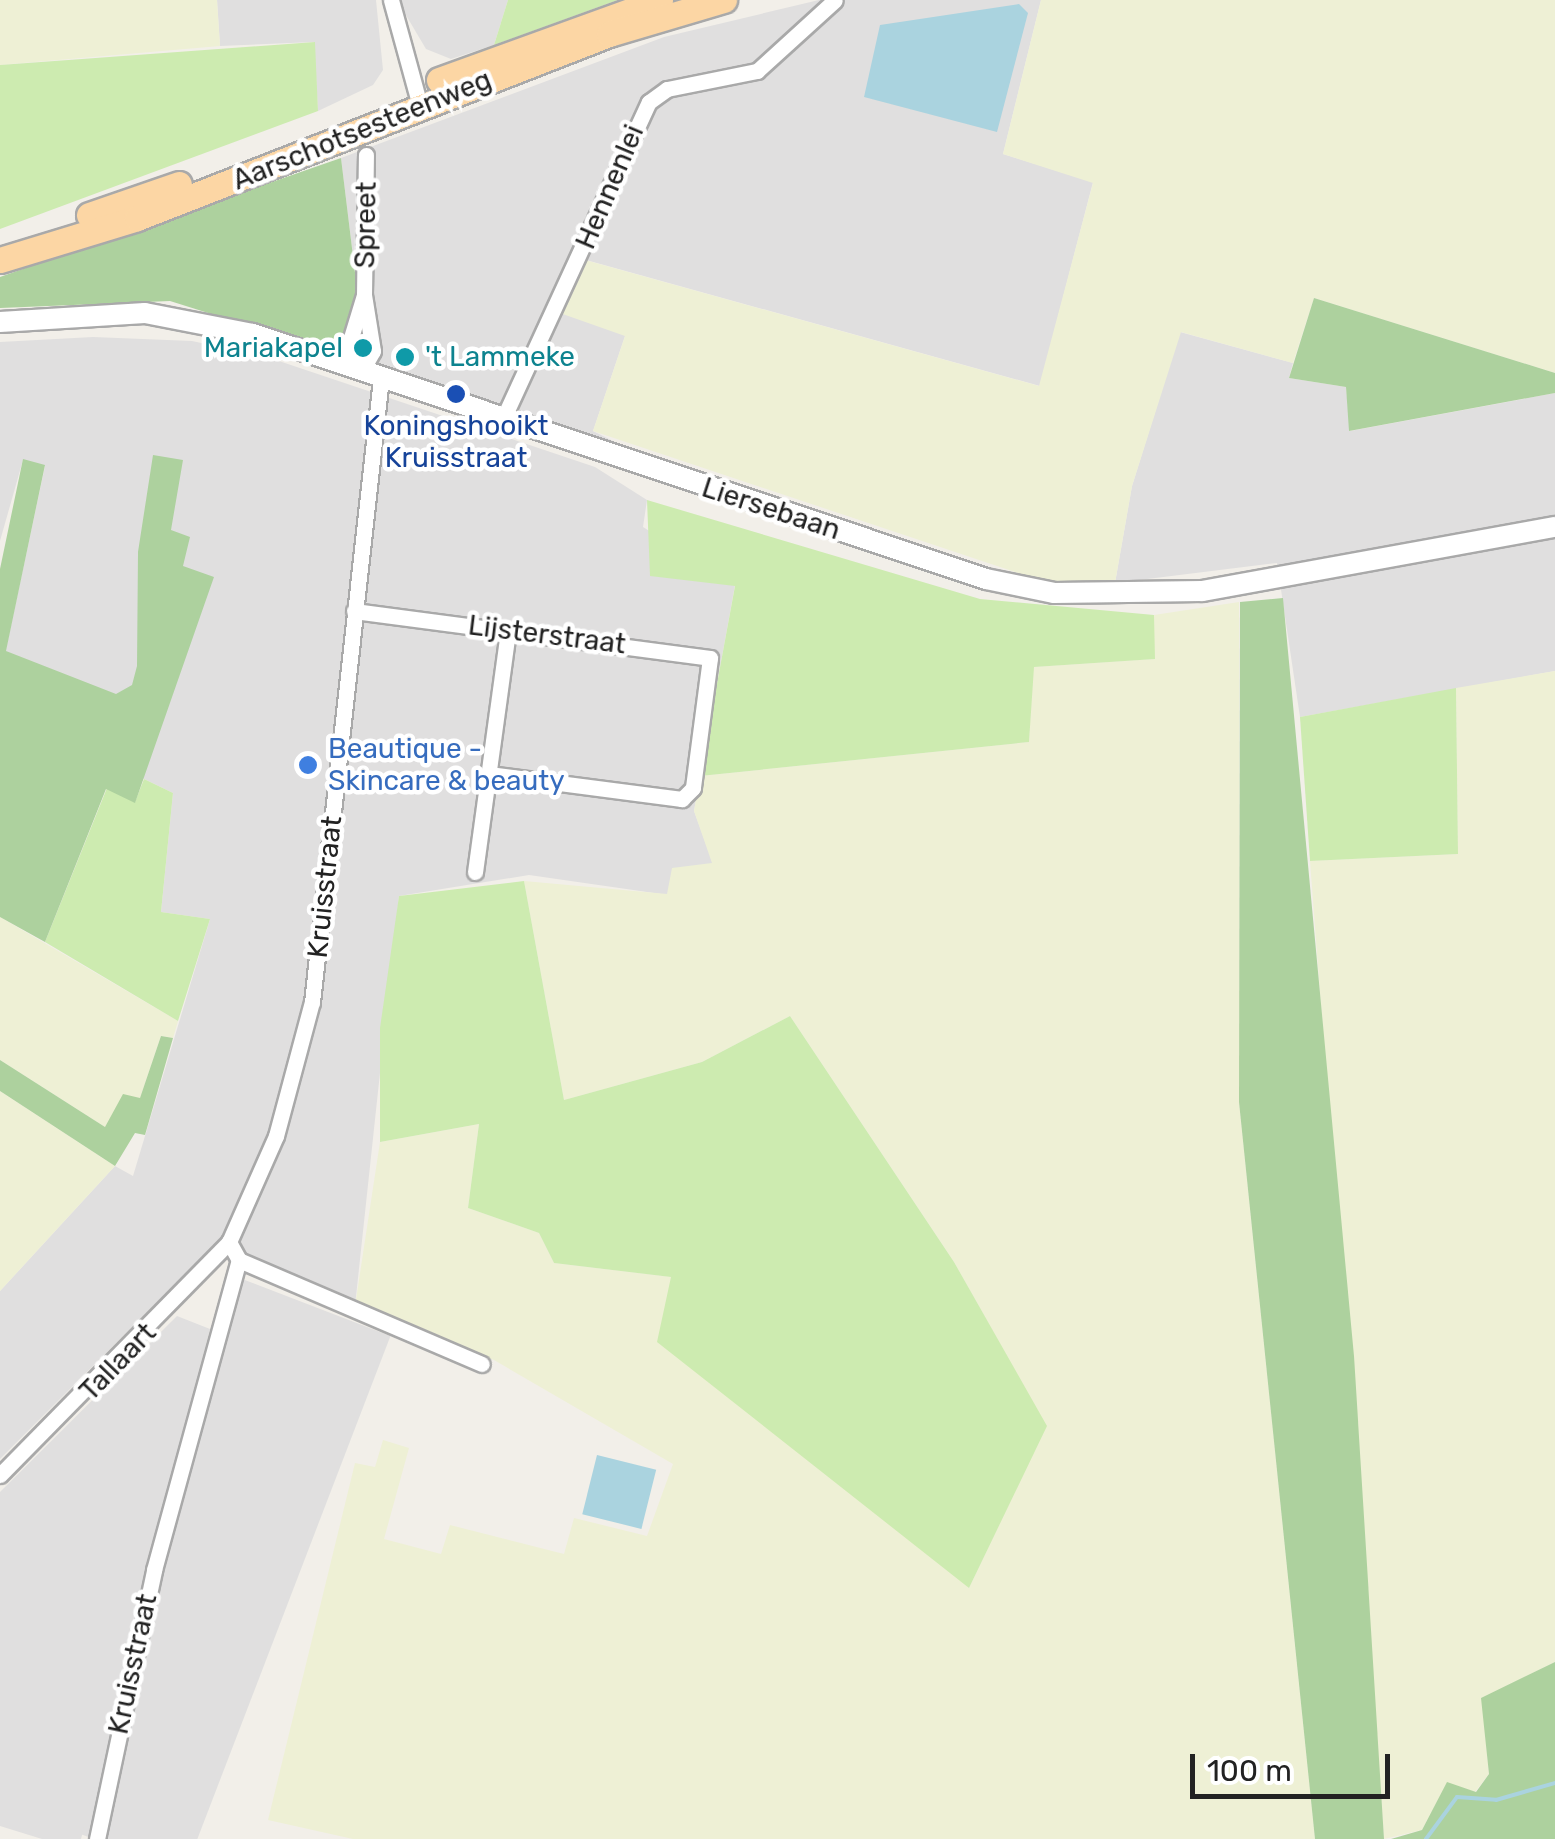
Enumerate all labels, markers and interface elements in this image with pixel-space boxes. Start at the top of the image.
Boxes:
street label: Aarschotsesteenweg [228,63,496,197]
street label: Hennenlei [569,120,651,254]
street label: Spreet [348,181,384,269]
place label: Mariakapel [204,331,343,365]
marker: Mariakapel [352,337,374,359]
place label: 't Lammeke [425,340,575,374]
marker: 't Lammeke [394,346,416,368]
marker: Koningshooikt Kruisstraat [445,383,467,405]
place label: Koningshooikt Kruisstraat [363,409,549,475]
street label: Liersebaan [698,471,844,547]
street label: Lijsterstraat [466,609,628,661]
place label: Beautique - Skincare & beauty [328,732,565,798]
marker: Beautique - Skincare & beauty [297,754,319,776]
street label: Kruisstraat [301,814,349,960]
street label: Tallaart [73,1316,163,1408]
street label: Kruisstraat [102,1591,164,1737]
scale bar [1195,1734,1395,1796]
text: 100 m [1207,1753,1292,1789]

